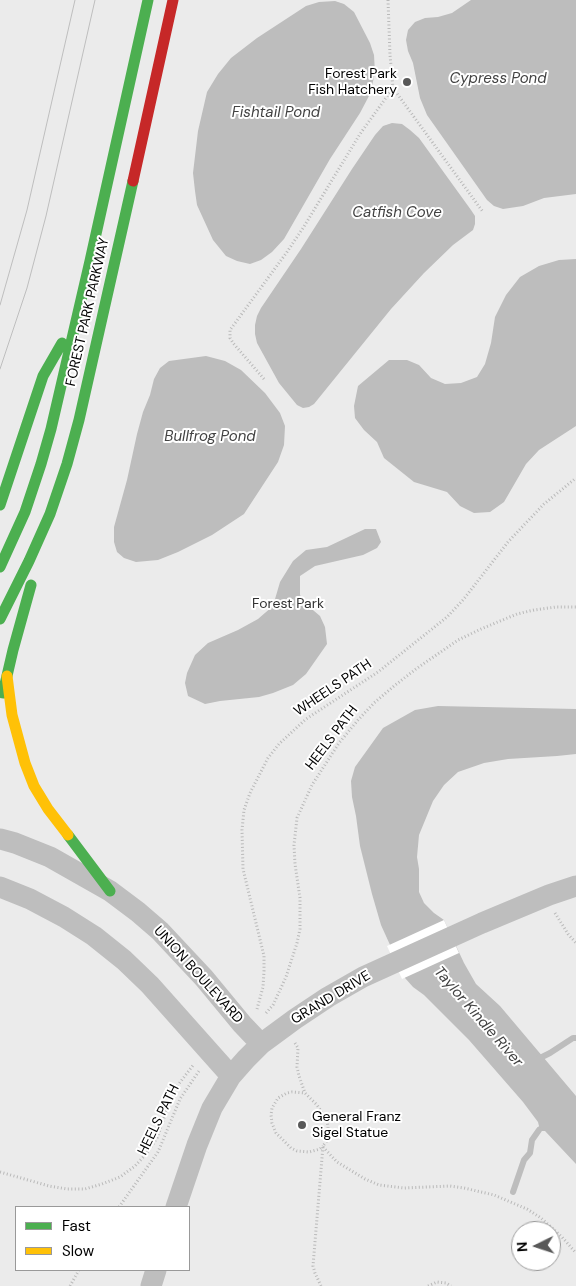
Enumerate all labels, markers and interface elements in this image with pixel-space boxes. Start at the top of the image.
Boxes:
place label: Forest Park Fish Hatchery [308,66,397,98]
water label: Cypress Pond [449,70,547,88]
marker: Forest Park Fish Hatchery [401,76,413,88]
water label: Fishtail Pond [232,104,320,122]
water label: Catfish Cove [352,204,442,222]
street label: FOREST PARK PARKWAY [63,236,113,388]
water label: Bullfrog Pond [164,428,256,446]
park label: Forest Park [252,596,324,612]
street label: WHEELS PATH [291,656,375,720]
street label: HEELS PATH [302,702,362,774]
street label: UNION BOULEVARD [150,923,246,1027]
water label: Taylor Kindle River [430,963,526,1071]
street label: GRAND DRIVE [288,968,374,1028]
street label: HEELS PATH [135,1082,183,1158]
place label: General Franz Sigel Statue [312,1109,401,1142]
marker: General Franz Sigel Statue [296,1119,308,1131]
legend [15,1206,190,1271]
text: Fast [62,1216,91,1236]
north arrow [511,1221,561,1271]
text: Slow [62,1241,94,1261]
text: N [513,1241,531,1253]

